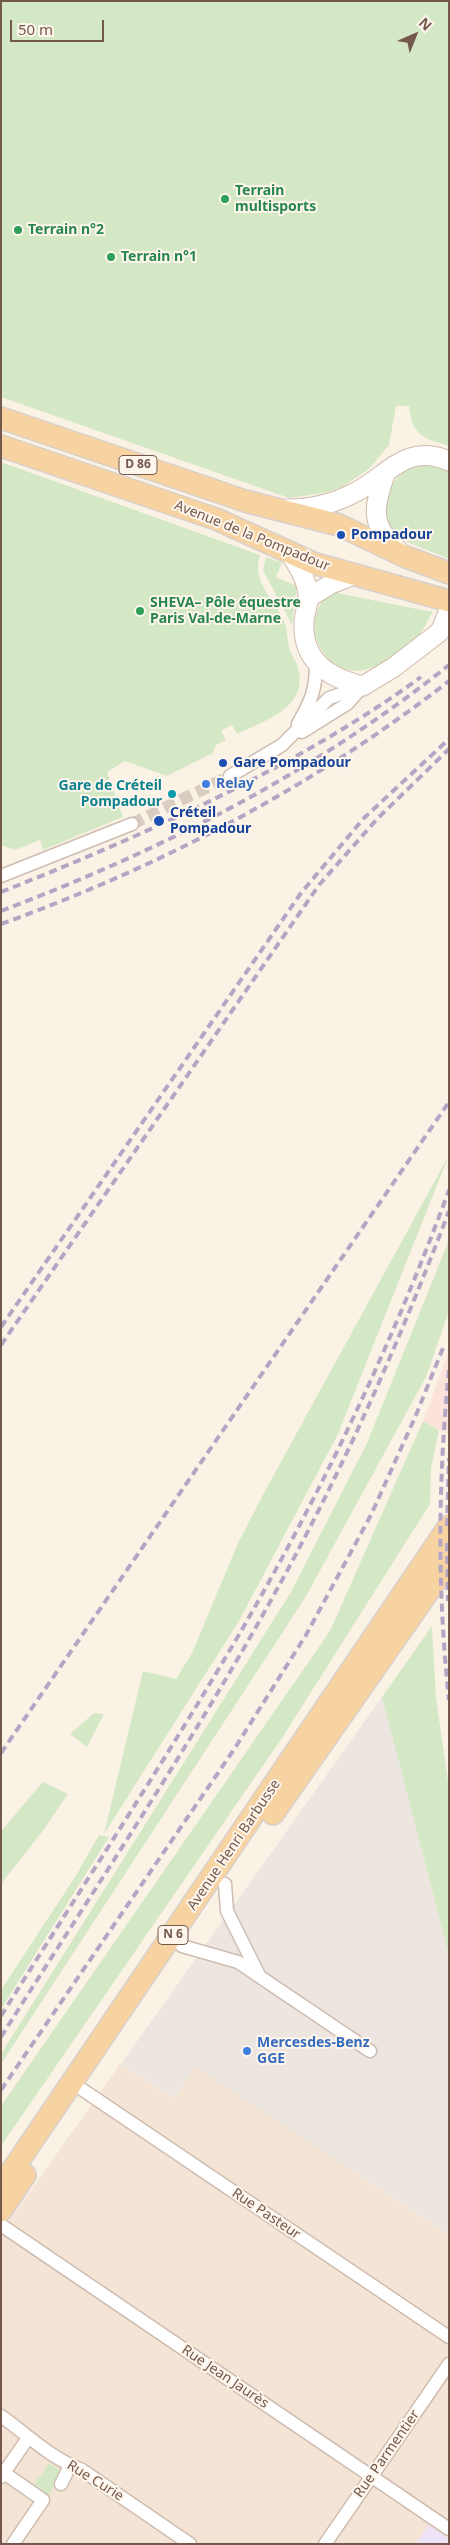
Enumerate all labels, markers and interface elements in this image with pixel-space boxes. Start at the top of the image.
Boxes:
scale bar [12,10,106,42]
north arrow [390,10,440,60]
text: N [415,13,436,35]
text: 50 m [18,19,53,39]
place label: Terrain multisports [235,183,316,216]
marker: Terrain multisports [219,193,231,205]
place label: Terrain n°2 [28,222,104,238]
marker: Terrain n°2 [12,224,24,236]
place label: Terrain n°1 [121,249,197,265]
marker: Terrain n°1 [105,251,117,263]
road number: D 86 [119,456,157,474]
street label: Avenue de la Pompadour [172,497,332,575]
place label: Pompadour [351,527,432,543]
marker: Pompadour [335,529,347,541]
place label: SHEVA– Pôle équestre Paris Val-de-Marne [150,595,301,628]
marker: SHEVA– Pôle équestre Paris Val-de-Marne [134,605,146,617]
place label: Gare Pompadour [233,755,351,771]
marker: Gare Pompadour [217,757,229,769]
place label: Relay [216,776,254,792]
place label: Gare de Créteil Pompadour [59,778,162,810]
marker: Relay [200,778,212,790]
marker: Gare de Créteil Pompadour [166,788,178,800]
place label: Créteil Pompadour [170,805,251,838]
marker: Créteil Pompadour [152,814,166,828]
street label: Avenue Henri Barbusse [184,1776,284,1914]
road number: N 6 [158,1926,188,1944]
place label: Mercesdes-Benz GGE [257,2035,370,2068]
marker: Mercesdes-Benz GGE [241,2045,253,2057]
street label: Rue Pasteur [228,2185,304,2243]
street label: Rue Jean Jaurès [178,2342,272,2412]
street label: Rue Parmentier [351,2407,423,2501]
street label: Rue Curie [64,2457,126,2505]

